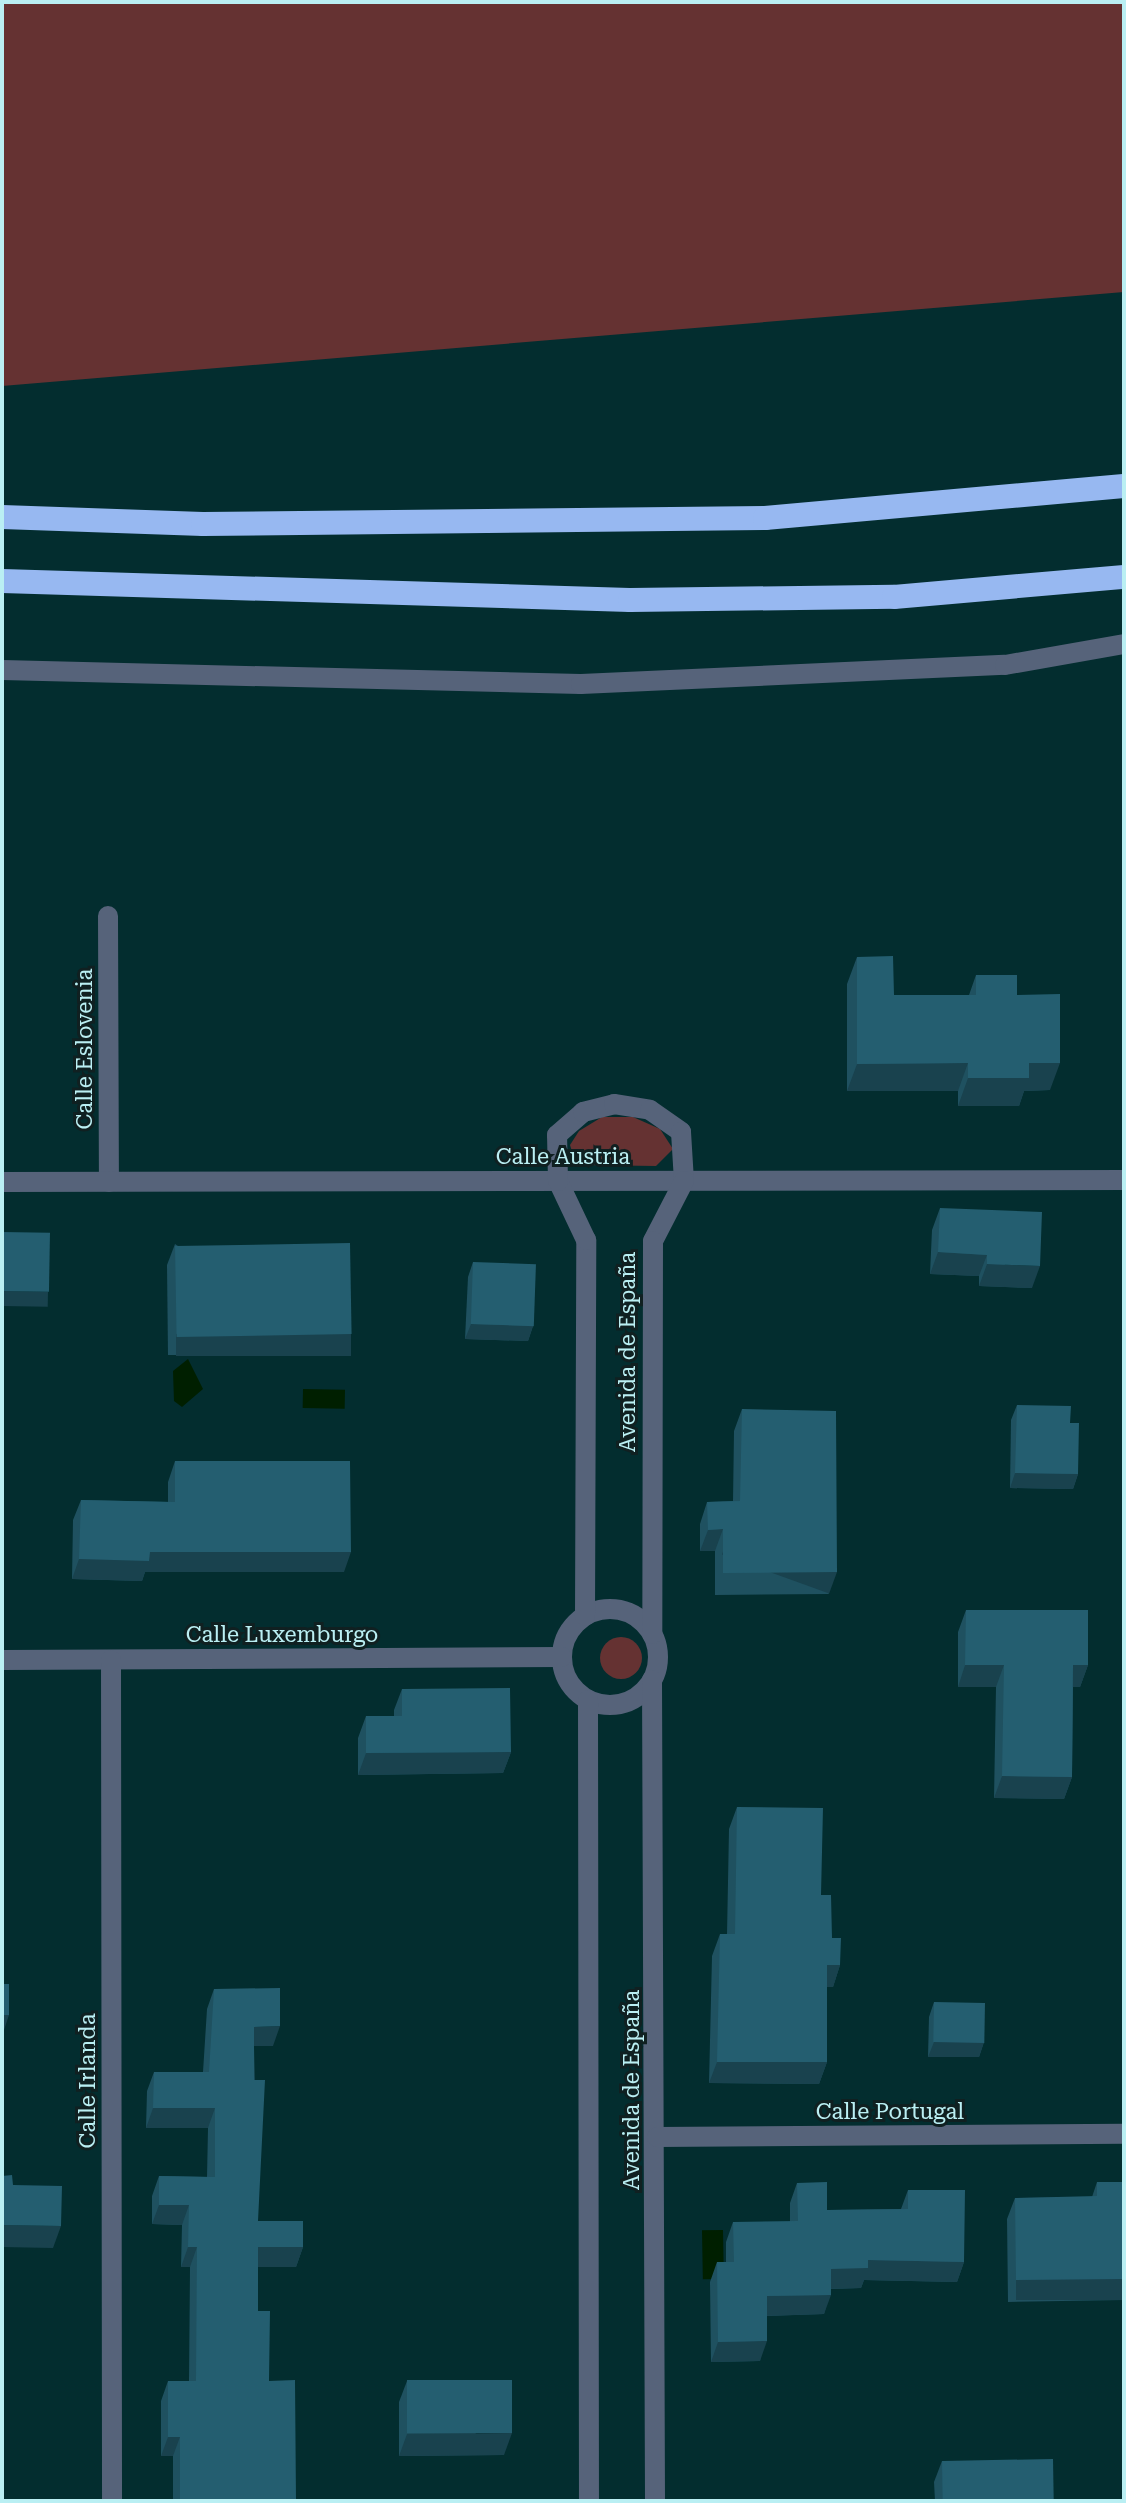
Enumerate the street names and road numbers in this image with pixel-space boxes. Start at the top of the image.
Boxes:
street label: Calle Eslovenia [72,968,98,1130]
street label: Calle Austria [496,1144,630,1170]
street label: Avenida de España [615,1252,641,1452]
street label: Calle Luxemburgo [186,1622,378,1648]
street label: Avenida de España [619,1990,645,2190]
street label: Calle Irlanda [75,2013,101,2149]
street label: Calle Portugal [816,2099,964,2125]

